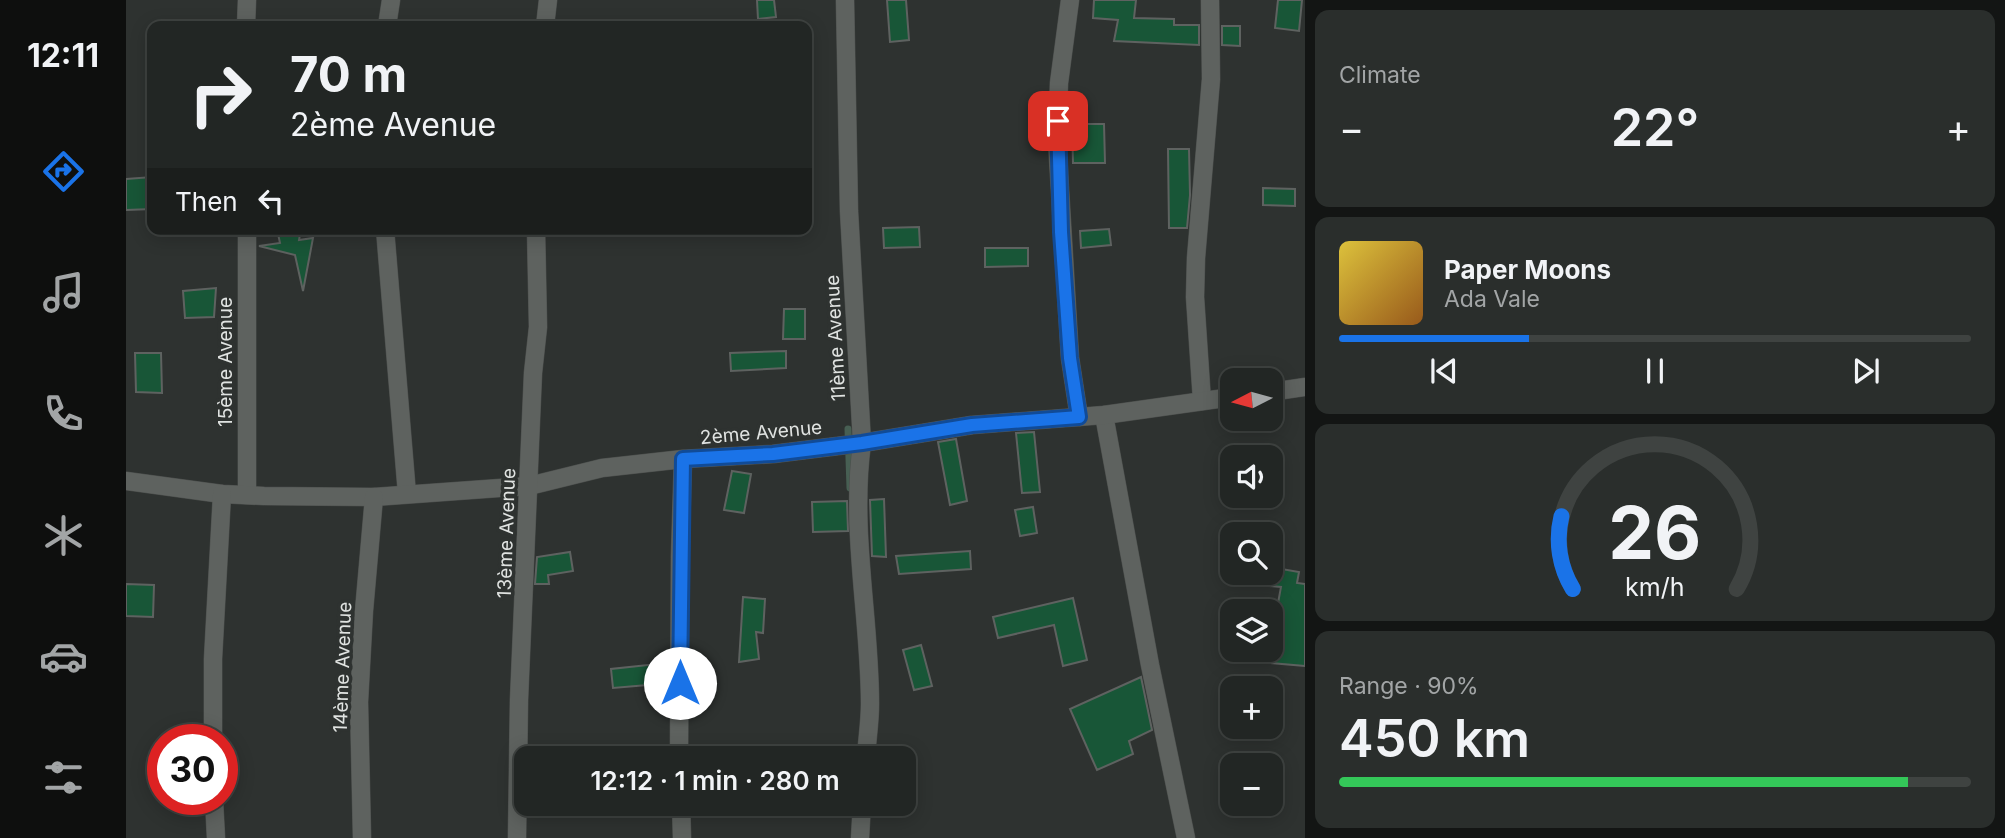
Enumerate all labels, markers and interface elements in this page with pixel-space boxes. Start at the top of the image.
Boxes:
text: 12:11 [27,36,99,75]
text: 70 m [290,45,407,104]
icon: right [175,49,266,140]
text: Climate [1339,61,1421,89]
pin [1028,91,1088,151]
text: 22° [1611,96,1699,159]
icon: arrive [1039,102,1077,140]
text: 2ème Avenue [290,105,496,144]
text: − [1339,105,1364,151]
text: + [1946,105,1971,151]
icon: directions [39,147,88,196]
icon: left [252,182,290,220]
text: Then [175,186,238,217]
text: Paper Moons [1444,254,1611,285]
icon: music [39,268,88,317]
street label: 11ème Avenue [821,274,850,402]
text: Ada Vale [1444,285,1540,313]
street label: 15ème Avenue [214,297,237,427]
icon: previous [1425,352,1463,390]
icon: pause [1636,352,1674,390]
icon: next [1847,352,1885,390]
north arrow [1220,368,1283,430]
map controls [1220,368,1283,816]
icon: phone [39,389,88,438]
street label: 2ème Avenue [699,416,823,449]
button: sound [1220,445,1283,508]
street label: 13ème Avenue [493,467,520,599]
text: 26 [1608,488,1702,577]
icon: climate [39,511,88,560]
button: search [1220,522,1283,585]
text: km/h [1625,571,1685,601]
button: layers [1220,599,1283,662]
street label: 14ème Avenue [329,601,356,733]
icon: car [39,632,88,681]
position arrow [643,646,717,720]
text: Range · 90% [1339,672,1479,700]
button: + [1220,676,1283,739]
text: 450 km [1339,707,1530,770]
speed limit sign: 30 [147,724,238,815]
icon: filters [39,753,88,802]
button: − [1220,753,1283,816]
text: 12:12 · 1 min · 280 m [590,765,840,796]

